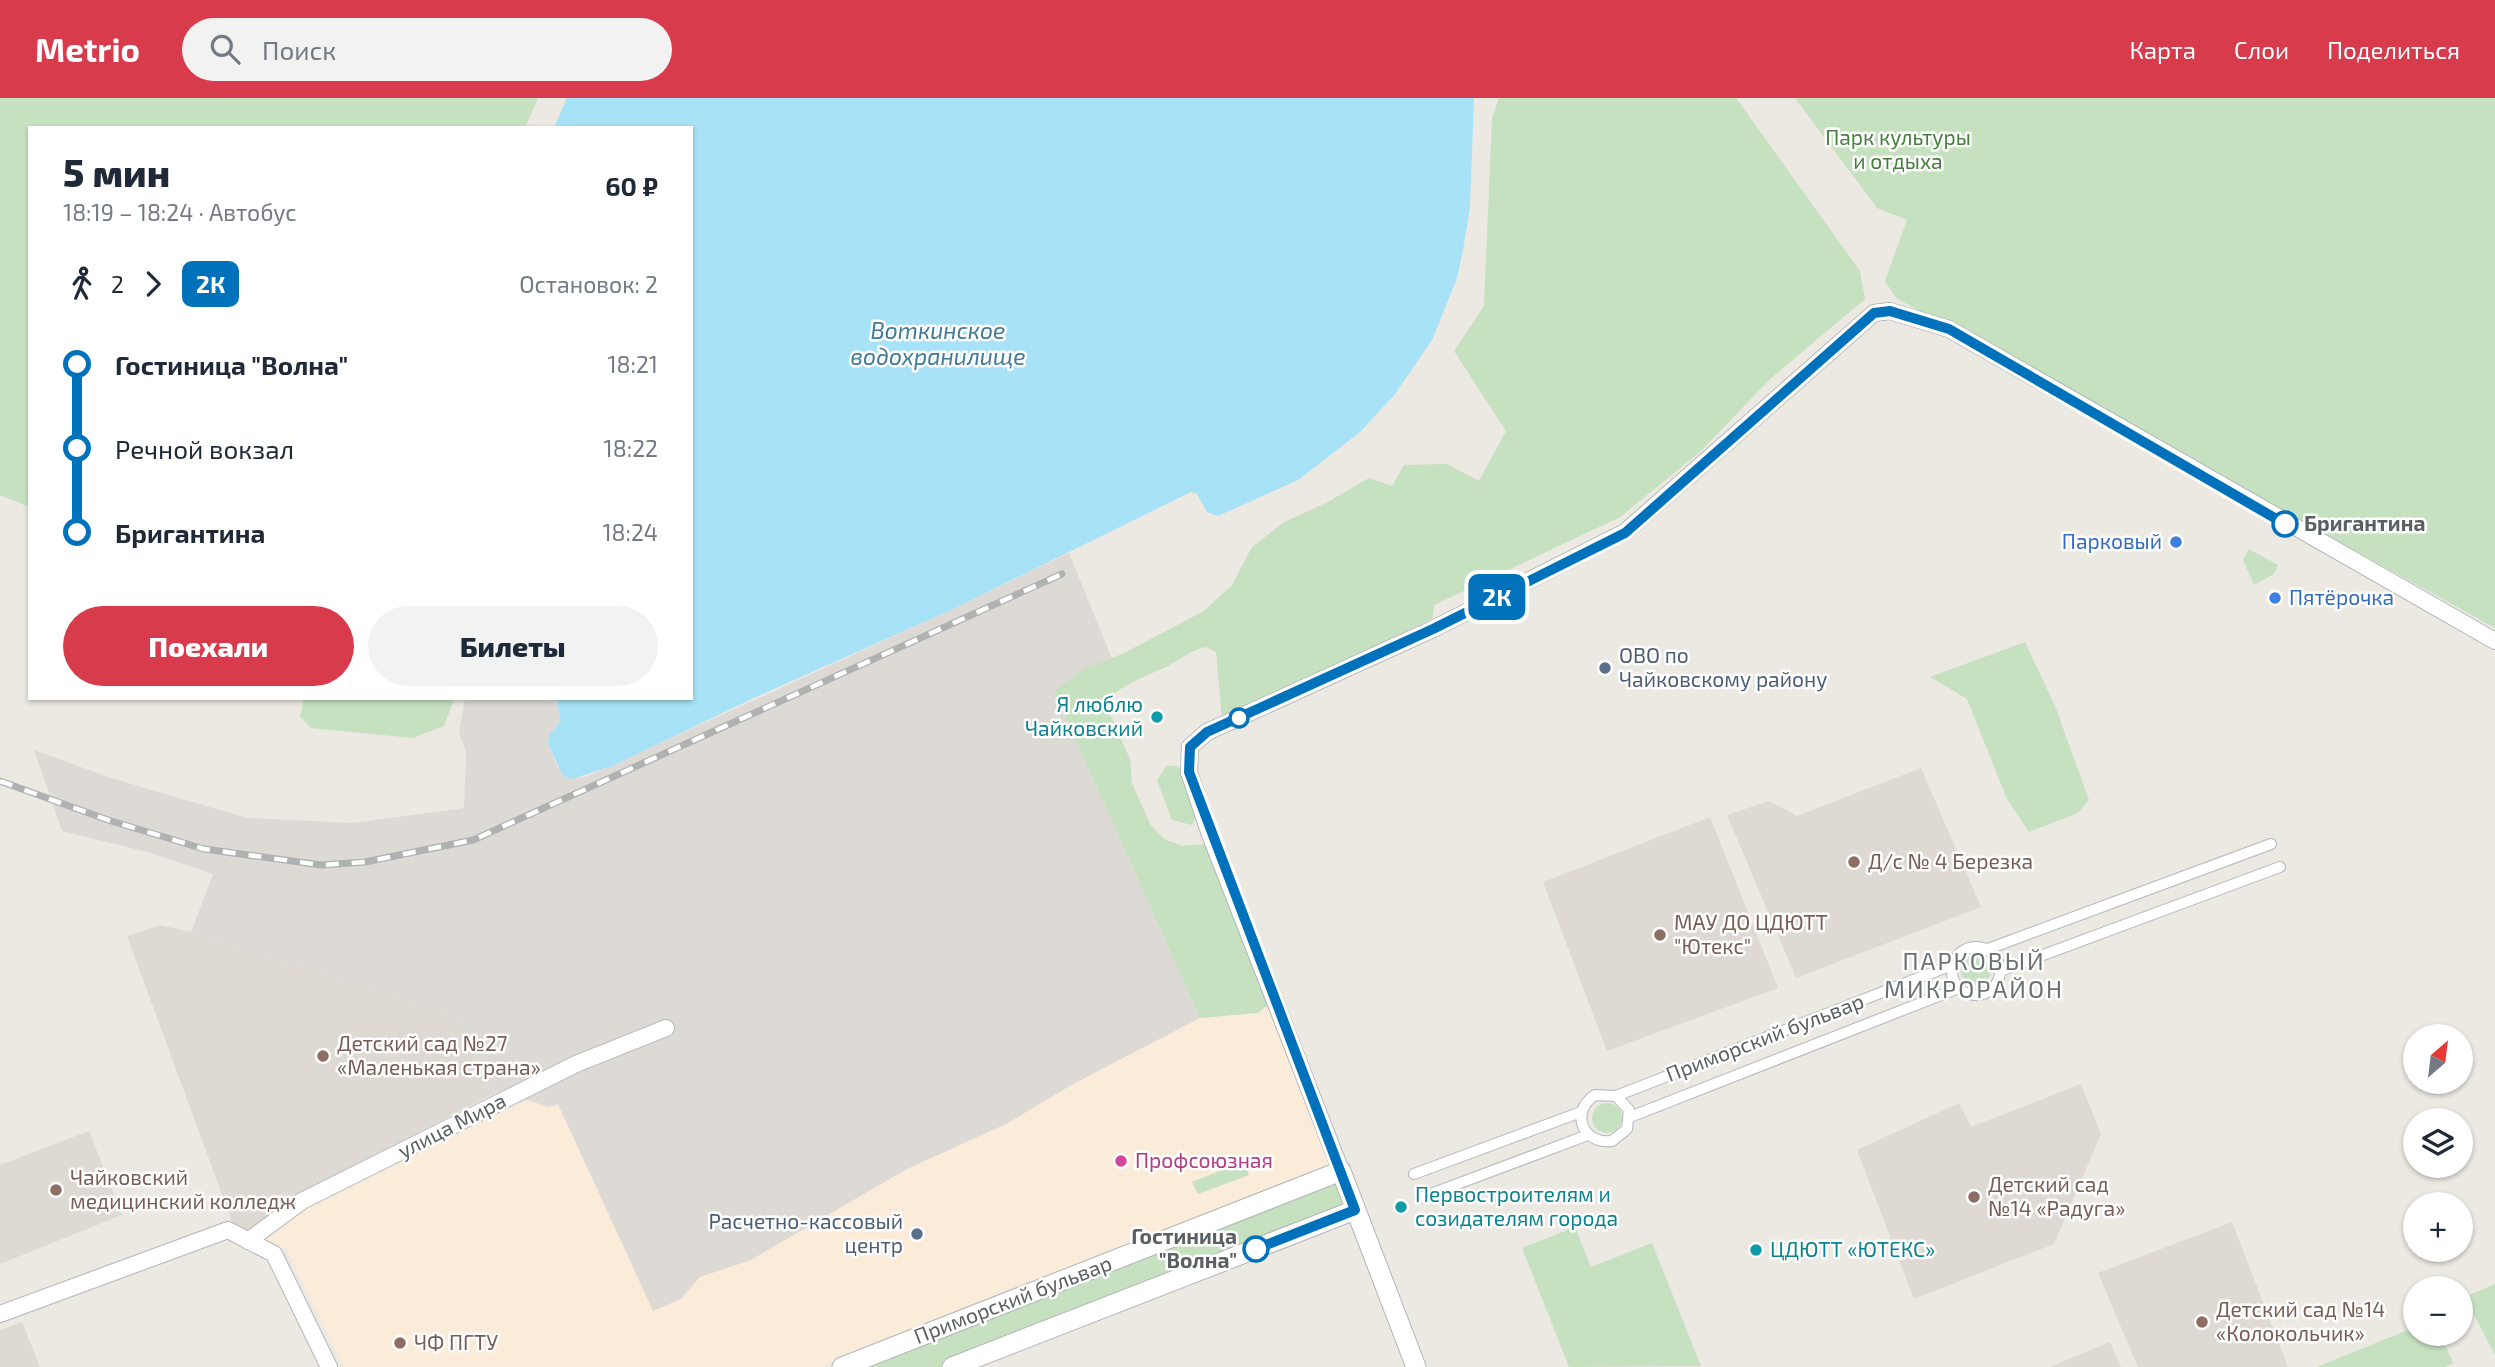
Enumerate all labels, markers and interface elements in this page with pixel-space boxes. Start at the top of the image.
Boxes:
search box [182,18,672,81]
text: Metrio [35,29,140,69]
icon: search [206,30,244,68]
text: Поиск [262,34,336,65]
text: Карта [2129,35,2196,64]
text: Слои [2234,35,2289,64]
text: Поделиться [2327,35,2460,64]
park label: Парк культуры и отдыха [1825,124,1971,173]
text: 5 мин [63,149,170,195]
text: 60 ₽ [605,170,658,201]
text: 18:19 – 18:24 · Автобус [63,198,297,226]
icon: walk [63,265,101,303]
icon: forward [134,265,172,303]
text: 2К [196,269,225,298]
text: 2 [111,270,124,298]
text: Остановок: 2 [519,270,658,298]
water label: Воткинское водохранилище [850,316,1026,370]
text: Гостиница "Волна" [115,349,348,380]
text: 18:21 [607,350,658,378]
text: Речной вокзал [115,433,294,464]
text: 18:22 [604,434,658,462]
place label: Бригантина [2304,510,2425,535]
marker: Бригантина [2272,511,2298,537]
text: Бригантина [115,517,265,548]
text: 18:24 [602,518,658,546]
place label: Парковый [2062,528,2162,553]
marker: Парковый [2168,534,2184,550]
line badge: 2К [1466,574,1528,620]
text: 2К [1482,582,1512,611]
place label: Пятёрочка [2289,584,2394,609]
marker: Пятёрочка [2267,590,2283,606]
button: Поехали [63,606,354,686]
button: Билеты [368,606,658,686]
place label: ОВО по Чайковскому району [1619,642,1827,692]
marker: ОВО по Чайковскому району [1597,660,1613,676]
place label: Я люблю Чайковский [1025,691,1143,740]
unlabelled marker [1229,708,1249,728]
marker: Я люблю Чайковский [1149,709,1165,725]
place label: Д/с № 4 Березка [1868,848,2033,873]
marker: Д/с № 4 Березка [1846,854,1862,870]
place label: МАУ ДО ЦДЮТТ "Ютекс" [1674,909,1828,958]
marker: МАУ ДО ЦДЮТТ "Ютекс" [1652,927,1668,943]
district label: ПАРКОВЫЙ МИКРОРАЙОН [1884,946,2064,1003]
street label: Приморский бульвар [1662,987,1867,1087]
north arrow [2403,1024,2473,1094]
map controls [2403,1024,2473,1346]
place label: Детский сад №27 «Маленькая страна» [337,1030,541,1079]
marker: Детский сад №27 «Маленькая страна» [315,1048,331,1064]
street label: улица Мира [393,1087,510,1163]
button: layers [2403,1108,2473,1178]
place label: Профсоюзная [1135,1147,1273,1172]
marker: Профсоюзная [1113,1153,1129,1169]
place label: Чайковский медицинский колледж [70,1164,296,1213]
place label: Детский сад №14 «Радуга» [1988,1171,2125,1221]
place label: Первостроителям и созидателям города [1415,1181,1618,1230]
marker: Чайковский медицинский колледж [48,1182,64,1198]
marker: Детский сад №14 «Радуга» [1966,1189,1982,1205]
button: + [2403,1192,2473,1262]
marker: Первостроителям и созидателям города [1393,1199,1409,1215]
place label: Расчетно-кассовый центр [708,1208,903,1257]
place label: Гостиница "Волна" [1131,1223,1237,1272]
marker: Расчетно-кассовый центр [909,1226,925,1242]
marker: Гостиница "Волна" [1243,1236,1269,1262]
place label: ЦДЮТТ «ЮТЕКС» [1770,1236,1935,1261]
marker: ЦДЮТТ «ЮТЕКС» [1748,1242,1764,1258]
street label: Приморский бульвар [910,1249,1115,1349]
button: − [2403,1276,2473,1346]
place label: Детский сад №14 «Колокольчик» [2216,1296,2385,1345]
marker: Детский сад №14 «Колокольчик» [2194,1314,2210,1330]
place label: ЧФ ПГТУ [414,1329,498,1354]
marker: ЧФ ПГТУ [392,1335,408,1351]

